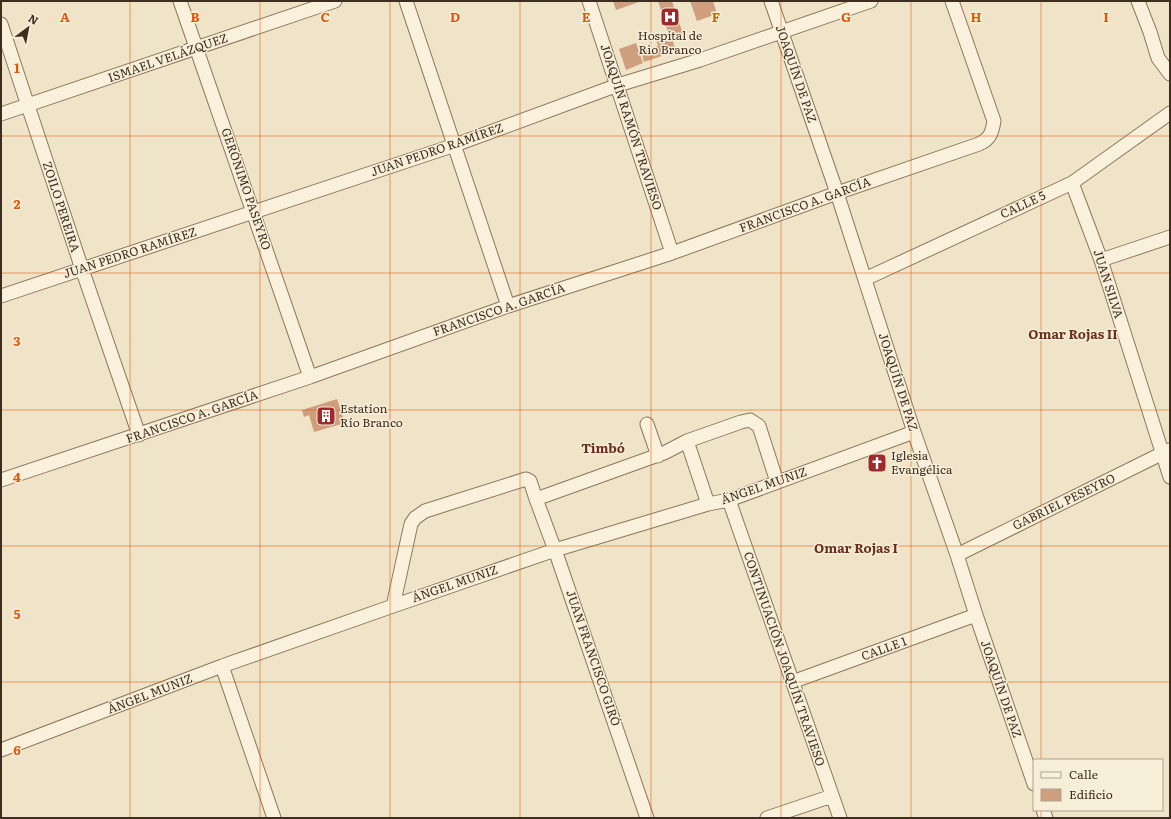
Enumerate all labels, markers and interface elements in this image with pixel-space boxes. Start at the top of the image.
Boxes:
hospital icon: Hospital de Rio Branco [659,6,681,28]
text: A [60,7,70,26]
text: B [191,7,200,26]
text: C [320,7,330,26]
text: D [450,7,460,26]
text: E [582,7,591,26]
text: F [712,7,720,26]
text: G [841,7,851,26]
text: H [971,7,982,26]
text: I [1103,7,1109,26]
north arrow [8,8,48,48]
text: N [26,9,42,28]
street label: JOAQUÍN DE PAZ [772,22,822,125]
place label: Hospital de Rio Branco [638,26,702,58]
street label: ISMAEL VELÁZQUEZ [105,28,230,86]
street label: JOAQUÍN RAMÓN TRAVIESO [597,41,667,212]
text: 1 [14,58,20,77]
street label: JUAN PEDRO RAMÍREZ [368,118,506,180]
street label: GERÓNIMO PASEYRO [218,125,276,252]
street label: ZOILO PEREIRA [39,159,85,255]
street label: FRANCISCO A. GARCÍA [736,172,873,236]
street label: CALLE 5 [997,186,1048,222]
text: 2 [14,194,21,213]
street label: JUAN PEDRO RAMÍREZ [61,222,199,282]
street label: JUAN SILVA [1089,247,1129,321]
street label: FRANCISCO A. GARCÍA [430,278,567,340]
district label: Omar Rojas II [1028,324,1118,343]
street label: JOAQUÍN DE PAZ [875,330,923,433]
text: 3 [13,331,21,350]
street label: FRANCISCO A. GARCÍA [123,385,260,447]
place label: Estatíon Río Branco [340,399,403,431]
building icon: Estatíon Río Branco [315,405,337,427]
district label: Timbó [581,438,625,457]
place label: Iglesia Evangélica [891,446,953,478]
church icon: Iglesia Evangélica [866,452,888,474]
street label: ÁNGEL MUNIZ [718,462,809,508]
text: 4 [13,467,21,486]
street label: GABRIEL PESEYRO [1009,468,1118,534]
district label: Omar Rojas I [814,538,898,557]
street label: CONTINUACIÓN JOAQUÍN TRAVIESO [740,549,830,769]
street label: ÁNGEL MUNIZ [409,560,500,606]
street label: JUAN FRANCISCO GIRÓ [562,587,626,728]
text: 5 [13,604,21,623]
street label: CALLE 1 [858,631,909,665]
street label: JOAQUÍN DE PAZ [977,637,1027,740]
street label: ÁNGEL MUNIZ [104,669,195,718]
text: 6 [13,740,21,759]
legend [1033,759,1163,811]
text: Calle [1069,765,1098,783]
text: Edificio [1069,785,1113,803]

